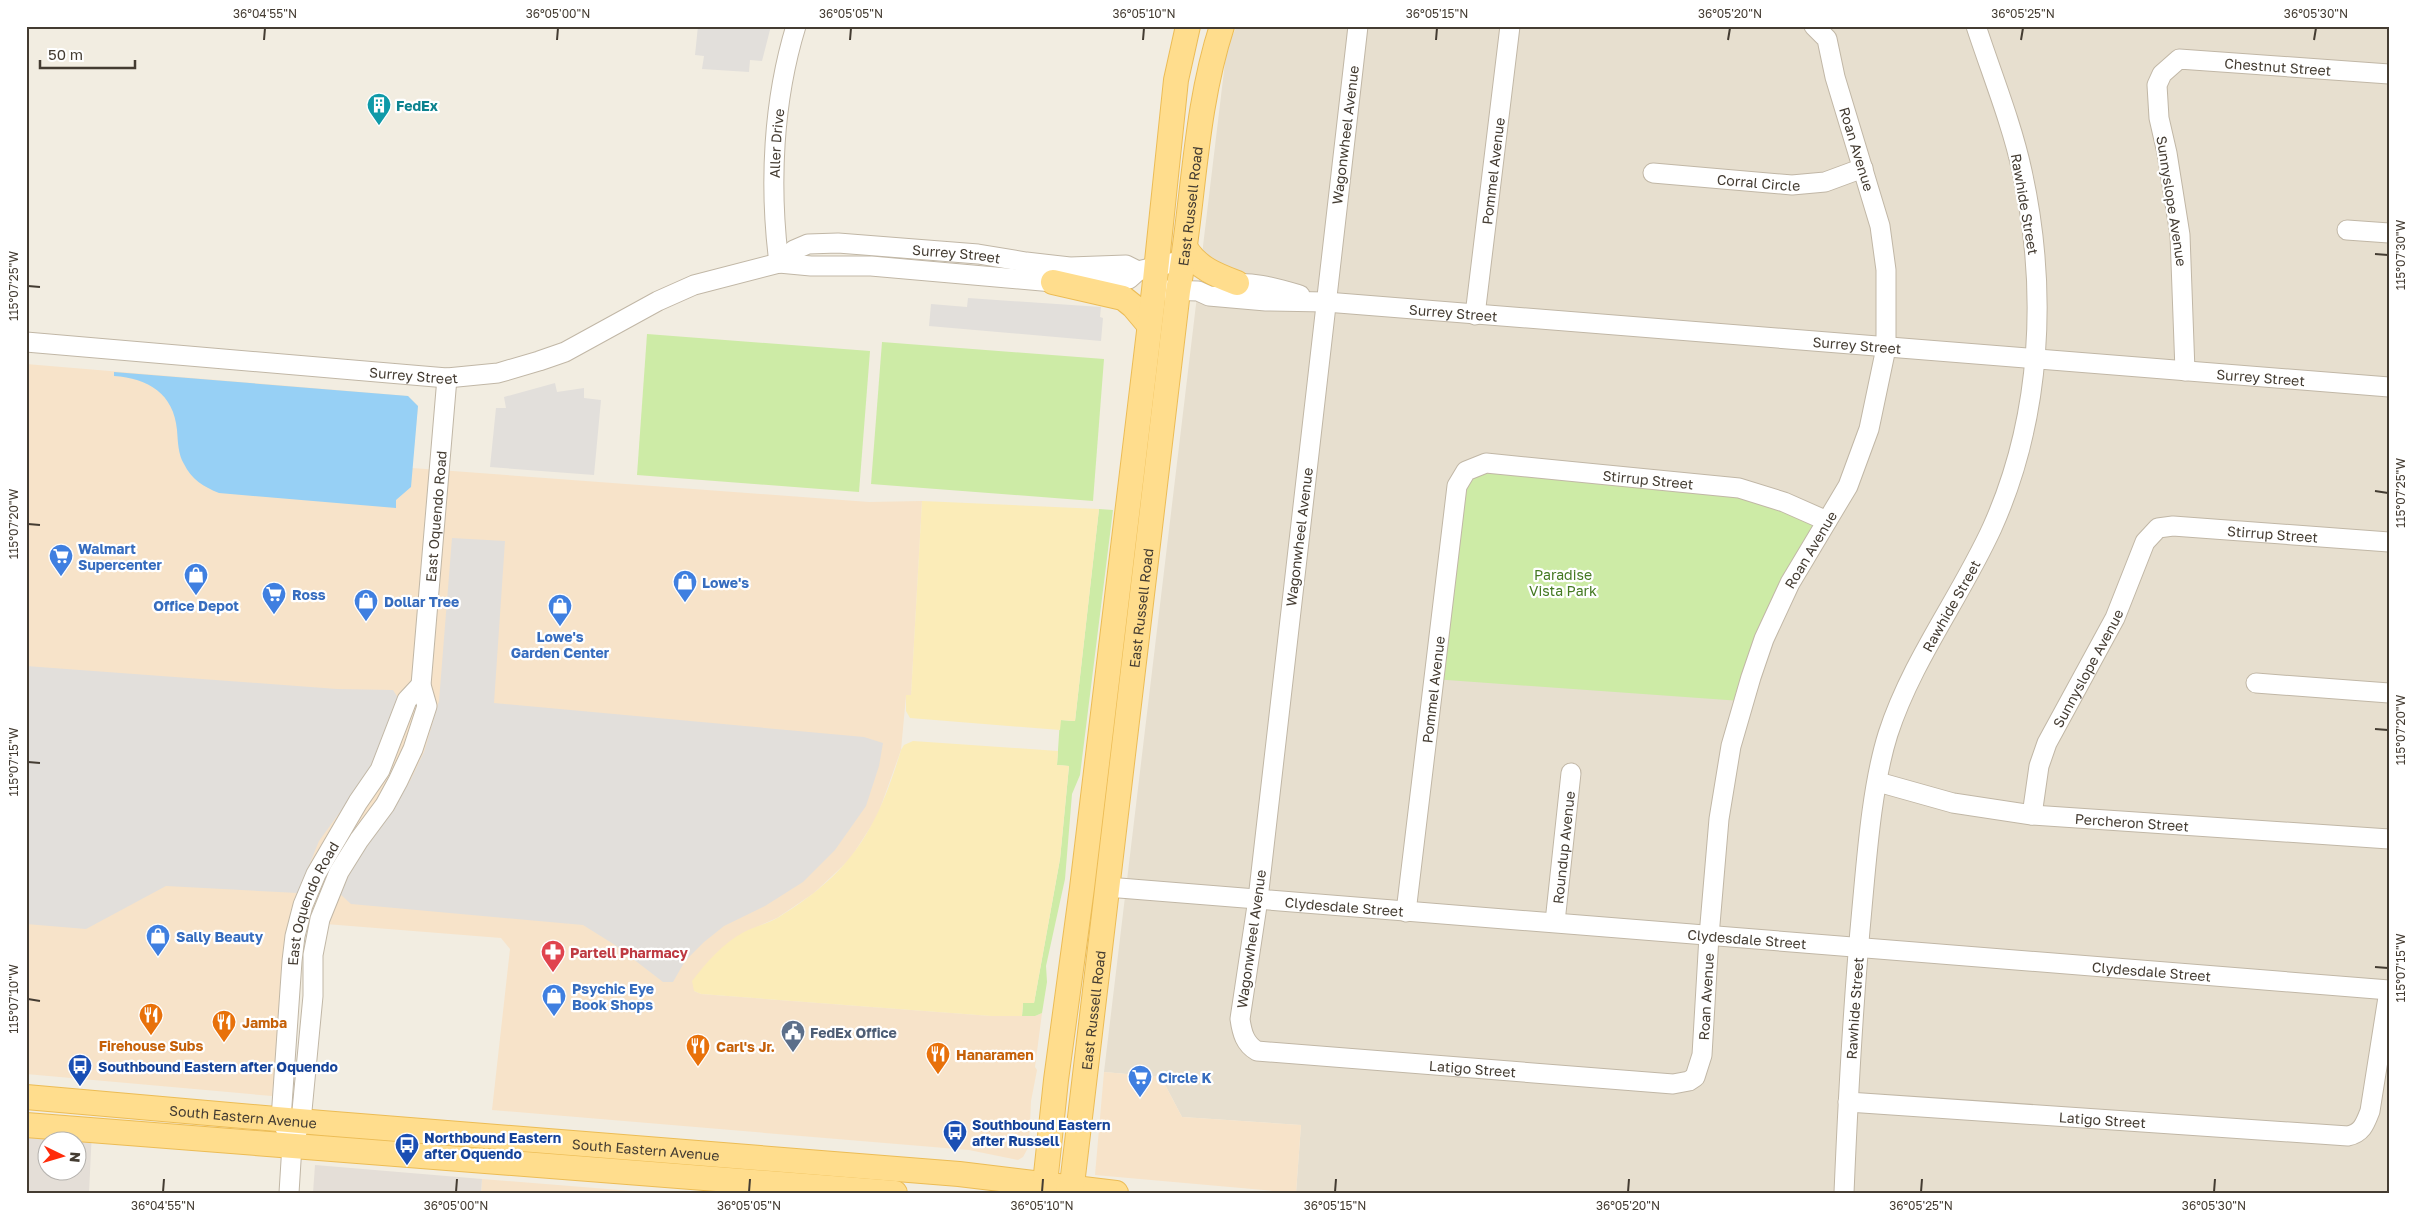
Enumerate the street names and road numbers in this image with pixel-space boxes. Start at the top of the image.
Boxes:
street label: Chestnut Street [2224,54,2332,78]
street label: Wagonwheel Avenue [1328,65,1362,205]
street label: Roan Avenue [1836,105,1878,193]
street label: Aller Drive [765,107,787,178]
street label: Pommel Avenue [1478,117,1507,226]
street label: Sunnyslope Avenue [2153,134,2191,268]
street label: East Russell Road [1174,145,1205,267]
street label: Rawhide Street [2008,152,2042,256]
street label: Corral Circle [1716,170,1801,193]
street label: Surrey Street [912,240,1002,266]
street label: Surrey Street [1408,300,1498,324]
street label: Surrey Street [1812,332,1902,356]
street label: Surrey Street [369,363,459,387]
street label: Surrey Street [2216,365,2306,389]
street label: East Oquendo Road [421,450,449,583]
street label: Stirrup Street [1602,466,1694,492]
street label: Wagonwheel Avenue [1282,467,1316,607]
street label: Roan Avenue [1780,508,1840,591]
street label: Stirrup Street [2227,522,2319,545]
street label: East Russell Road [1125,547,1156,669]
street label: Rawhide Street [1918,557,1983,654]
street label: Sunnyslope Avenue [2049,607,2126,730]
street label: Pommel Avenue [1418,635,1447,744]
street label: Roundup Avenue [1548,790,1578,905]
street label: Percheron Street [2074,809,2190,834]
street label: East Oquendo Road [283,838,342,966]
street label: Wagonwheel Avenue [1233,869,1269,1009]
street label: Clydesdale Street [1284,893,1404,919]
street label: Clydesdale Street [1687,925,1807,952]
street label: East Russell Road [1077,950,1108,1071]
street label: Roan Avenue [1694,953,1716,1041]
street label: Rawhide Street [1842,956,1866,1060]
street label: Clydesdale Street [2091,958,2212,984]
street label: Latigo Street [1428,1056,1517,1080]
street label: South Eastern Avenue [169,1101,318,1131]
street label: Latigo Street [2058,1108,2147,1131]
street label: South Eastern Avenue [571,1135,720,1163]

